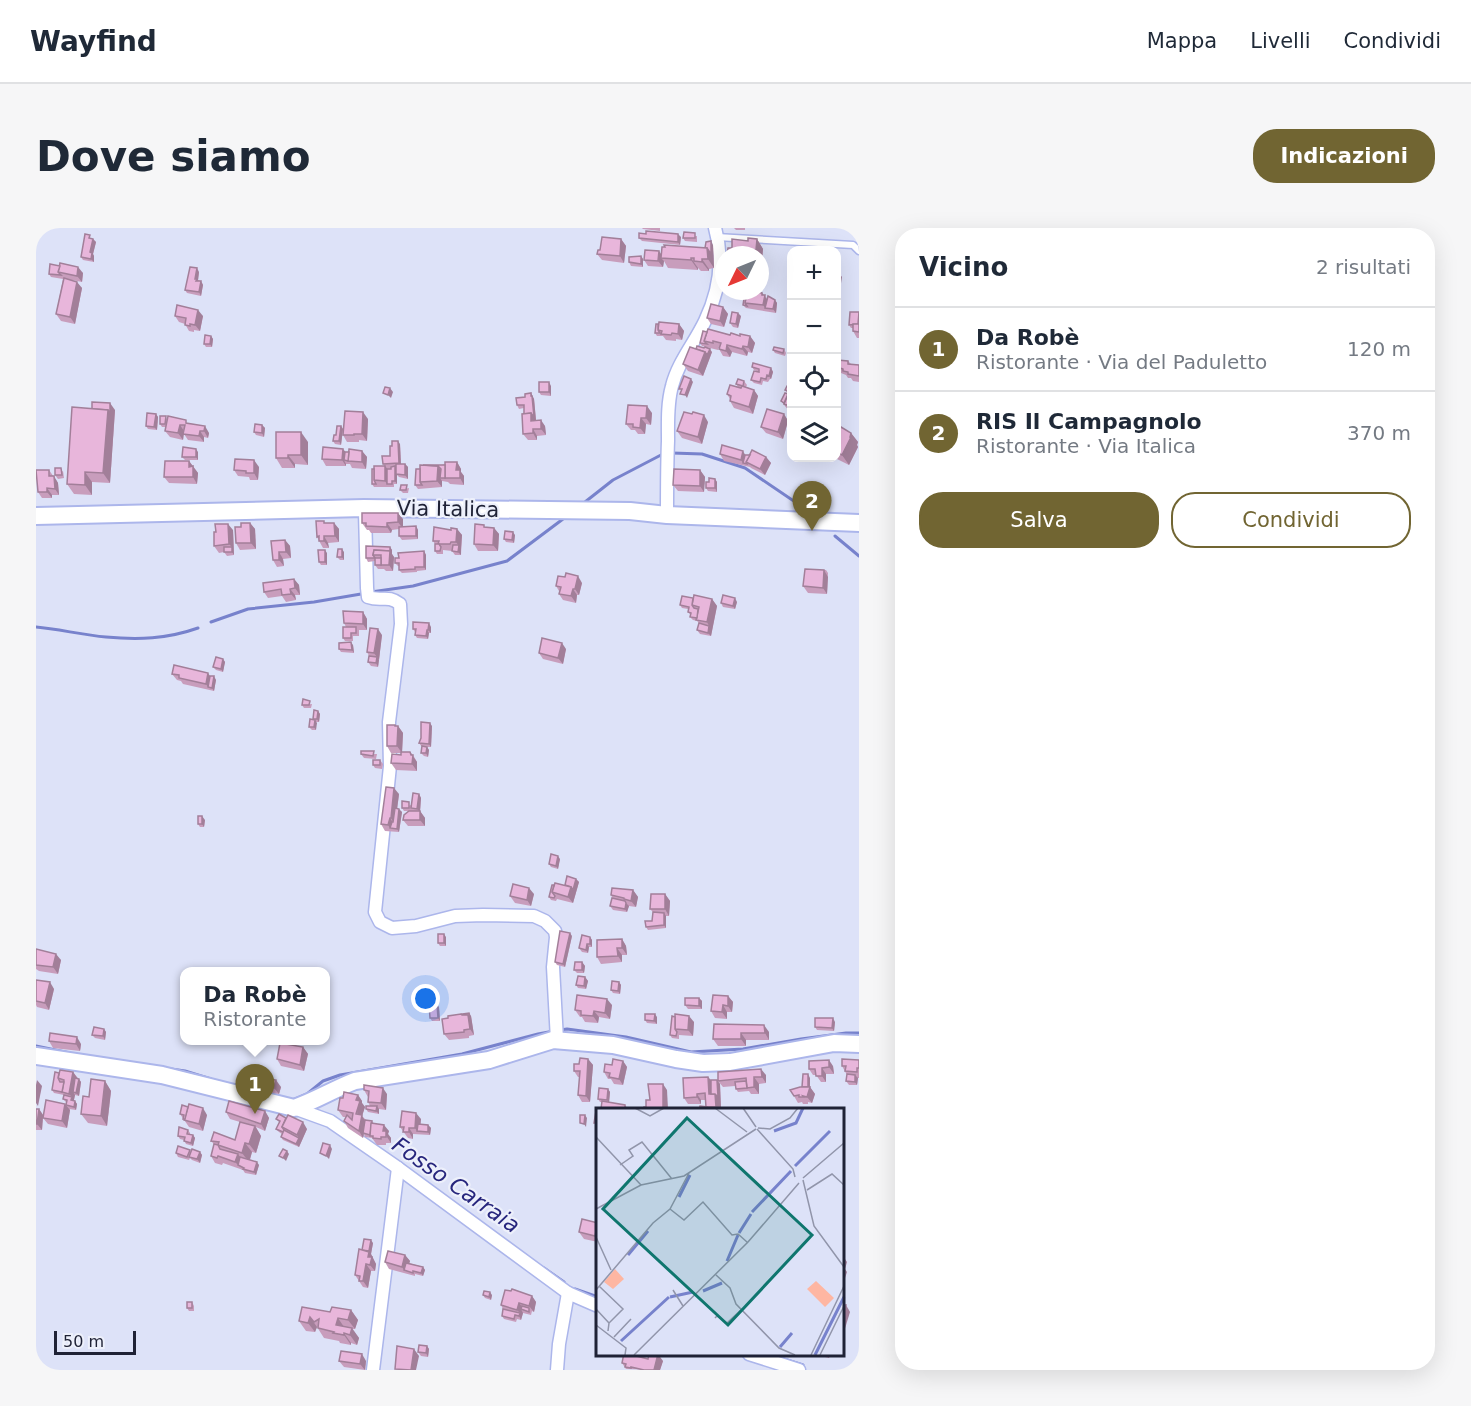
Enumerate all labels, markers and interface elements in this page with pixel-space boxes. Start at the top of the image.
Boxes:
text: Wayfind [30,25,157,58]
text: Mappa [1147,29,1217,53]
text: Livelli [1250,29,1311,53]
text: Condividi [1344,29,1441,53]
button: Indicazioni [1253,129,1435,183]
text: Dove siamo [36,132,311,181]
north arrow [715,246,769,300]
map controls [787,246,841,462]
button: + [787,246,841,300]
text: Vicino [919,252,1008,282]
text: 2 risultati [1316,255,1411,279]
button: − [787,300,841,354]
text: Da Robè [976,325,1080,350]
text: 1 [932,337,945,361]
text: 120 m [1347,337,1411,361]
text: Ristorante · Via del Paduletto [976,350,1267,374]
button: locate [787,354,841,408]
button: layers [787,408,841,462]
text: RIS Il Campagnolo [976,409,1202,434]
text: 2 [932,421,945,445]
text: 370 m [1347,421,1411,445]
text: Ristorante · Via Italica [976,434,1196,458]
pin: 2 [792,482,832,531]
button: Salva [919,492,1159,548]
button: Condividi [1171,492,1411,548]
street label: Via Italica [396,496,500,522]
popup [180,967,330,1045]
text: Da Robè [203,982,307,1007]
your location [411,984,440,1013]
text: Ristorante [203,1007,307,1031]
pin: 1 [236,1064,274,1114]
inset map [596,1108,844,1355]
water label: Fosso Carraia [388,1132,524,1238]
scale bar [54,1328,136,1356]
text: 50 m [63,1332,104,1351]

